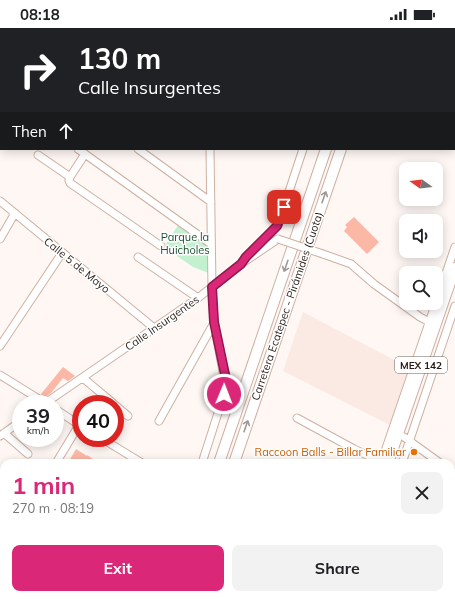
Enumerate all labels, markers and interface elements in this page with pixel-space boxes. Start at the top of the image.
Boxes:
text: 08:18 [20,5,60,24]
text: 130 m [78,41,161,76]
icon: right [12,44,64,96]
text: Calle Insurgentes [78,76,221,99]
icon: ahead [55,120,77,142]
text: Then [12,122,47,141]
north arrow [399,162,443,206]
map controls [399,162,443,310]
pin [267,190,301,224]
one-way arrow [321,192,329,204]
icon: arrive [273,196,295,218]
street label: Carretera Ecatepec - Pirámides (Cuota) [248,210,326,402]
button: sound [399,214,443,258]
park label: Parque la Huicholes [160,230,210,257]
street label: Calle 5 de Mayo [41,234,113,296]
one-way arrow [282,259,289,272]
button: search [399,266,443,310]
street label: Calle Insurgentes [122,292,202,354]
road number: MEX 142 [395,357,447,373]
position arrow [203,373,245,415]
speed limit sign: 40 [72,395,124,447]
text: 39 [26,403,50,428]
one-way arrow [243,420,250,433]
text: km/h [27,424,49,437]
place label: Raccoon Balls - Billar Familiar [255,445,406,459]
marker: Raccoon Balls - Billar Familiar [409,447,419,457]
text: 1 min [12,470,75,500]
button: close [401,472,443,514]
text: 270 m · 08:19 [12,500,94,516]
button: Exit [12,545,224,591]
button: Share [232,545,443,591]

